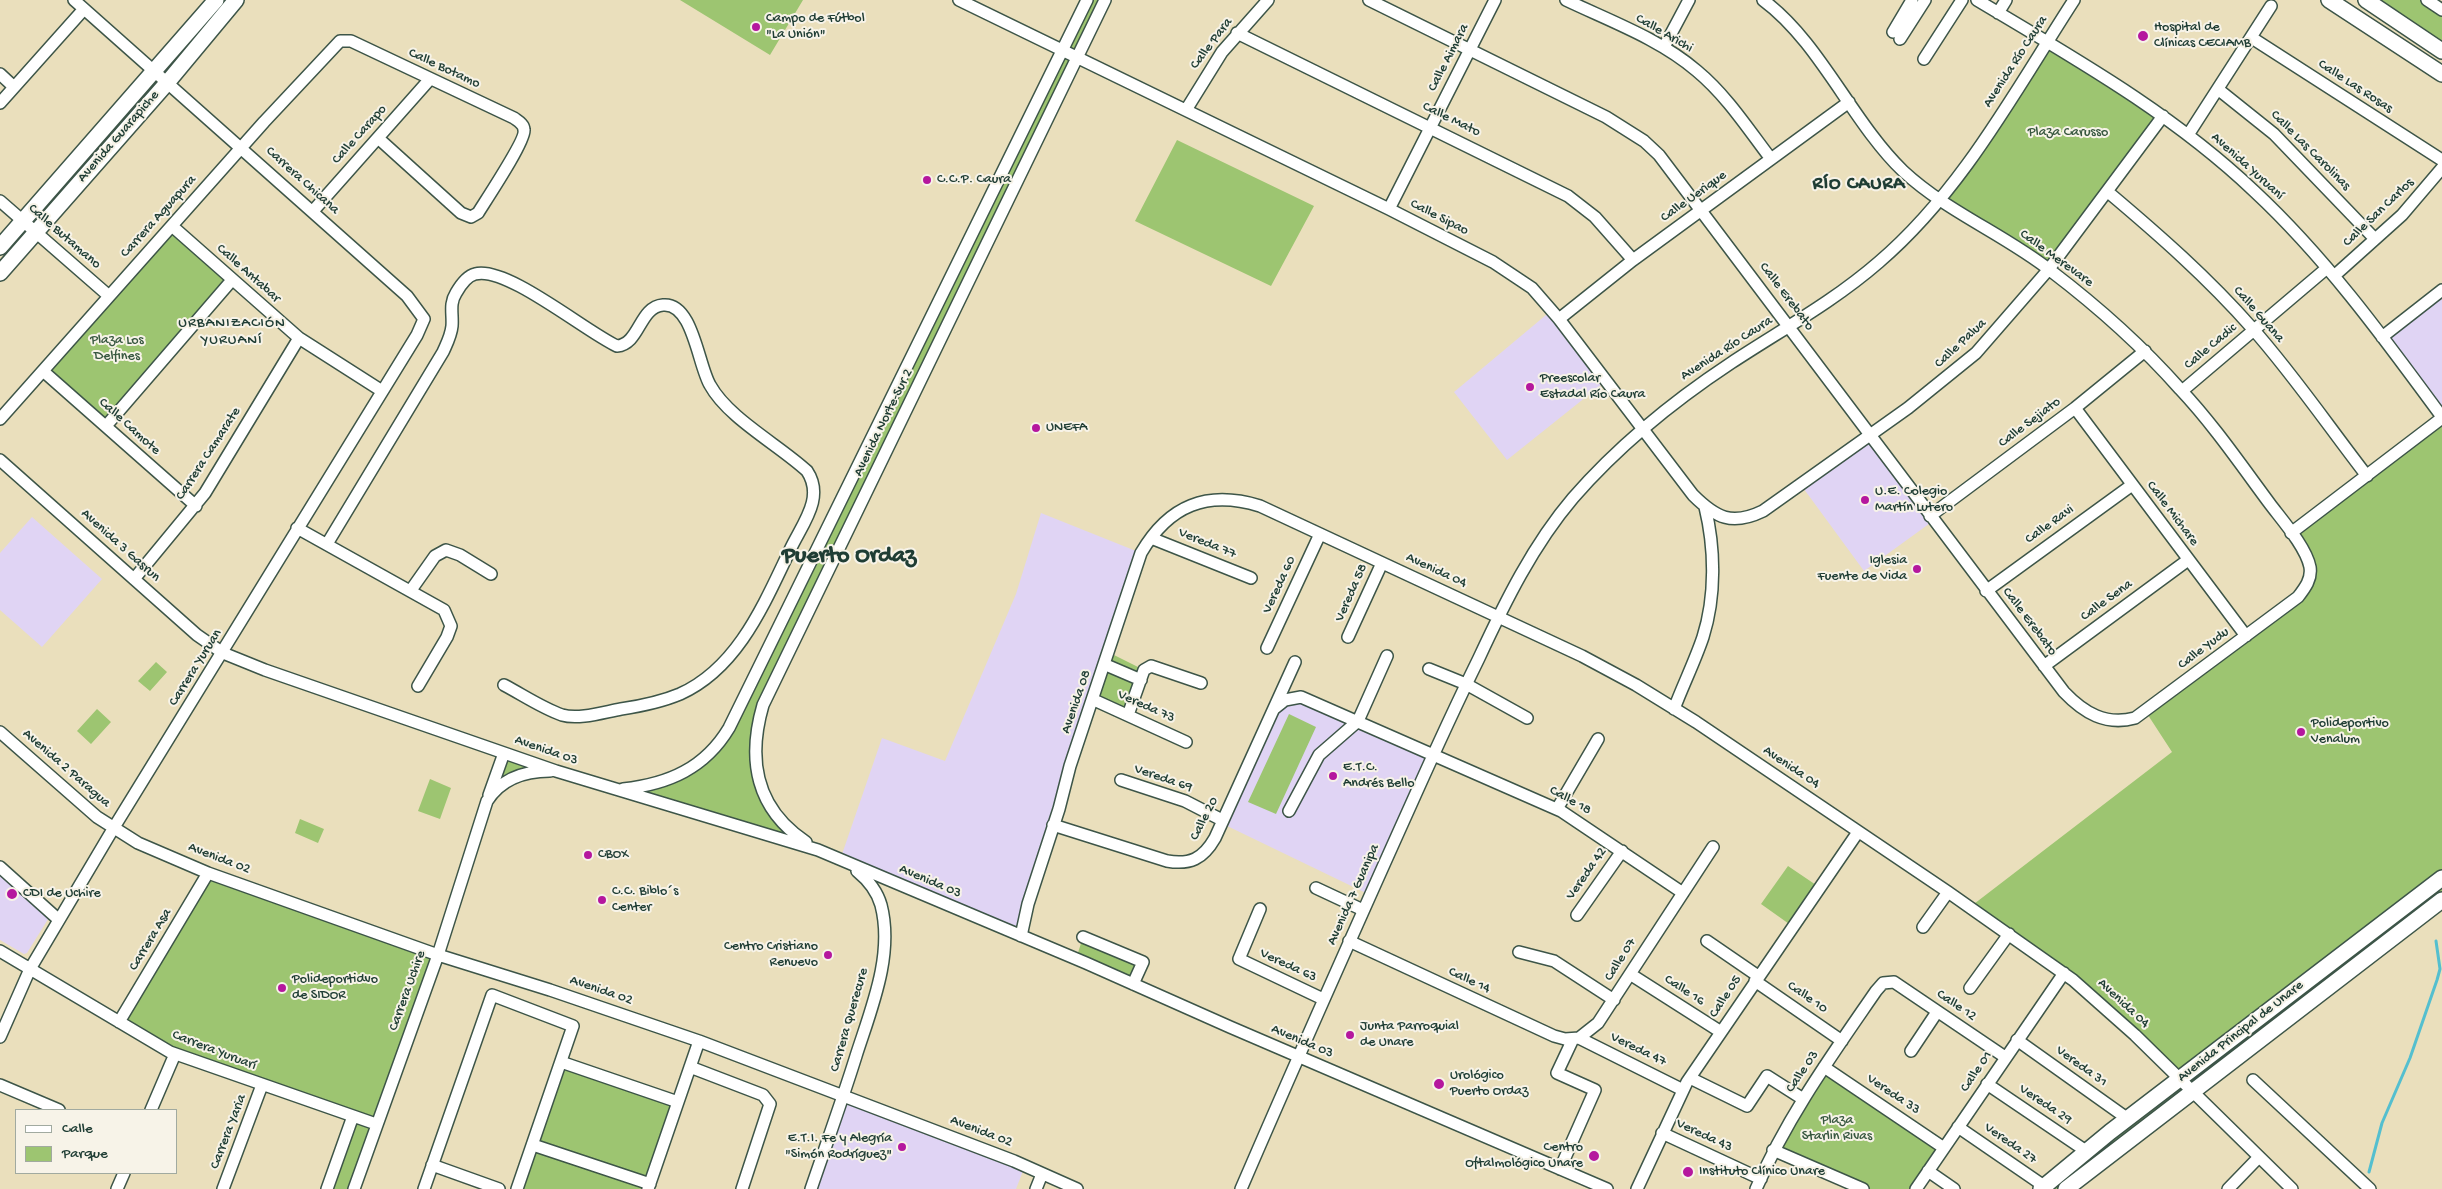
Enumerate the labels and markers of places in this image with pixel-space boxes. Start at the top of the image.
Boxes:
place label: Campo de Fútbol "La Unión" [766,11,865,44]
place label: Hospital de Clínicas CECIAMB [2154,20,2251,52]
marker: Campo de Fútbol "La Unión" [750,21,762,33]
marker: Hospital de Clínicas CECIAMB [2136,29,2150,43]
place label: C.C.P. Caura [937,172,1011,188]
marker: C.C.P. Caura [921,174,933,186]
place label: Preescolar Estadal Río Caura [1540,371,1645,404]
marker: Preescolar Estadal Río Caura [1524,381,1536,393]
place label: UNEFA [1046,420,1087,436]
marker: UNEFA [1030,422,1042,434]
place label: U.E. Colegio Martín Lutero [1875,484,1953,516]
marker: U.E. Colegio Martín Lutero [1859,494,1871,506]
place label: Iglesia Fuente de Vida [1818,553,1907,586]
marker: Iglesia Fuente de Vida [1911,563,1923,575]
place label: Polideportivo Venalum [2311,716,2389,749]
marker: Polideportivo Venalum [2295,726,2307,738]
place label: E.T.C. Andrés Bello [1343,760,1415,792]
marker: E.T.C. Andrés Bello [1327,770,1339,782]
place label: CBOX [598,847,629,863]
marker: CBOX [582,849,594,861]
place label: C.C. Biblo´s Center [612,884,678,916]
place label: CDI de Uchire [23,886,101,902]
marker: CDI de Uchire [5,887,19,901]
marker: C.C. Biblo´s Center [596,894,608,906]
place label: Centro Cristiano Renuevo [724,939,818,972]
marker: Centro Cristiano Renuevo [822,949,834,961]
place label: Polideportidvo de SIDOR [292,972,378,1004]
marker: Polideportidvo de SIDOR [276,982,288,994]
place label: Junta Parroquial de Unare [1360,1019,1459,1052]
marker: Junta Parroquial de Unare [1344,1029,1356,1041]
place label: Urológico Puerto Ordaz [1450,1068,1528,1100]
marker: Urológico Puerto Ordaz [1432,1077,1446,1091]
place label: E.T.I. Fe y Alegría "Simón Rodríguez" [785,1131,892,1164]
place label: Centro Oftalmológico Unare [1465,1140,1583,1172]
marker: E.T.I. Fe y Alegría "Simón Rodríguez" [896,1141,908,1153]
marker: Centro Oftalmológico Unare [1587,1149,1601,1163]
place label: Instituto Clínico Unare [1699,1164,1825,1180]
marker: Instituto Clínico Unare [1681,1165,1695,1179]

